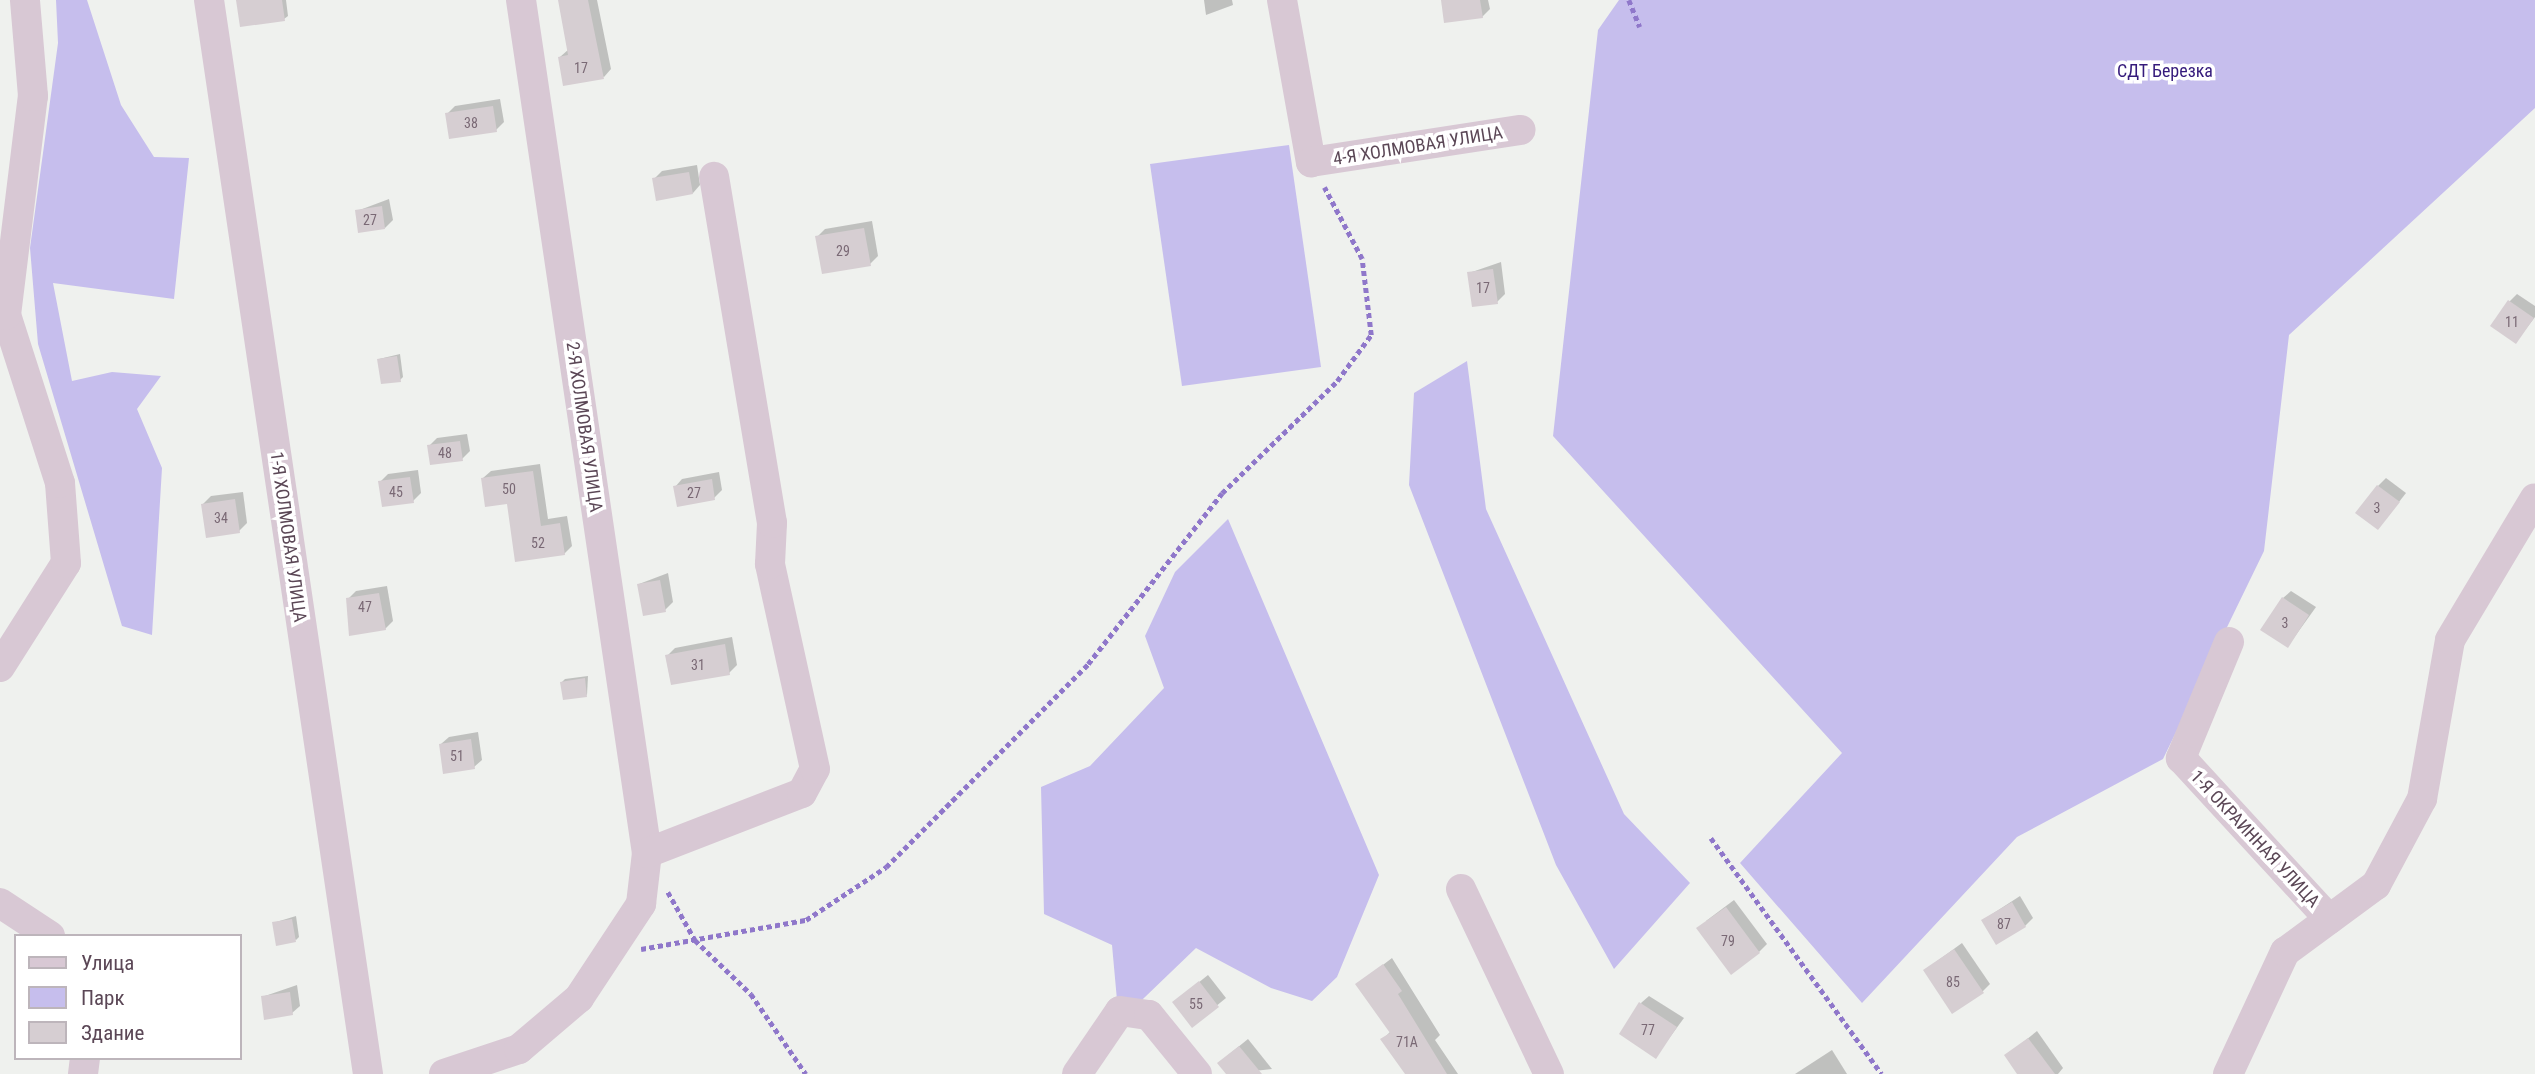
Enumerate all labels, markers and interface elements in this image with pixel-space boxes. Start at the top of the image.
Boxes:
house number: 17 [574,60,588,76]
park label: СДТ Березка [2117,60,2213,82]
house number: 38 [464,115,478,131]
street label: 4-Я ХОЛМОВАЯ УЛИЦА [1332,122,1504,170]
house number: 27 [363,212,377,228]
house number: 29 [836,243,850,259]
house number: 17 [1476,280,1490,296]
house number: 11 [2505,314,2519,330]
street label: 2-Я ХОЛМОВАЯ УЛИЦА [561,341,607,513]
house number: 48 [438,445,452,461]
street label: 1-Я ХОЛМОВАЯ УЛИЦА [265,451,311,623]
house number: 50 [502,481,516,497]
house number: 45 [389,484,403,500]
house number: 27 [687,485,701,501]
house number: 3 [2374,500,2380,516]
house number: 34 [214,510,228,526]
house number: 52 [531,535,545,551]
house number: 47 [358,599,372,615]
house number: 3 [2282,615,2288,631]
house number: 31 [691,657,705,673]
house number: 51 [450,748,464,764]
street label: 1-Я ОКРАИННАЯ УЛИЦА [2186,766,2324,912]
house number: 87 [1997,916,2011,932]
house number: 79 [1721,933,1735,949]
legend [14,934,242,1060]
text: Улица [81,951,134,975]
house number: 85 [1946,974,1960,990]
text: Парк [81,986,125,1010]
house number: 55 [1189,996,1203,1012]
text: Здание [81,1021,144,1045]
house number: 77 [1641,1022,1655,1038]
house number: 71А [1396,1034,1418,1050]

